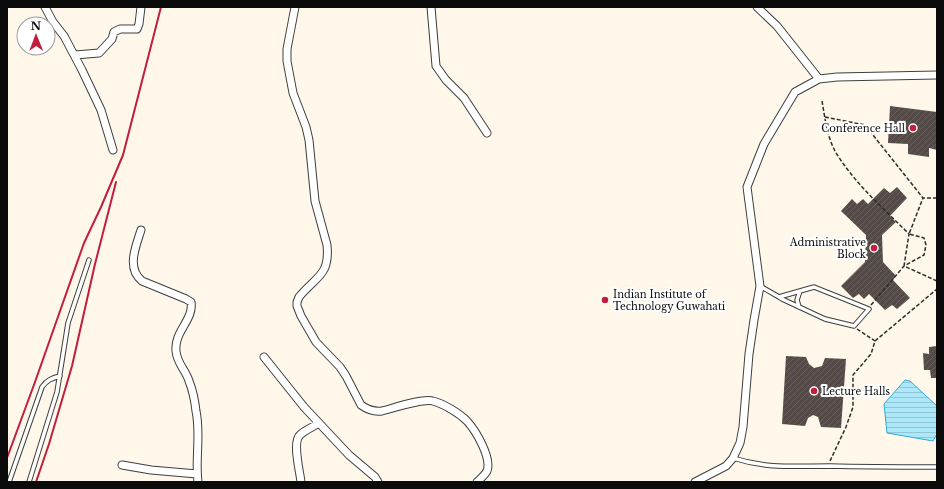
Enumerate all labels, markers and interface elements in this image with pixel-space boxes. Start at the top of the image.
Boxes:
north arrow [16,16,56,56]
text: N [31,19,42,33]
place label: Conference Hall [821,122,905,135]
marker: Conference Hall [908,123,918,133]
place label: Administrative Block [789,236,867,261]
marker: Administrative Block [869,243,879,253]
place label: Indian Institute of Technology Guwahati [613,288,726,313]
marker: Indian Institute of Technology Guwahati [600,295,610,305]
place label: Lecture Halls [822,385,890,398]
marker: Lecture Halls [809,386,819,396]

